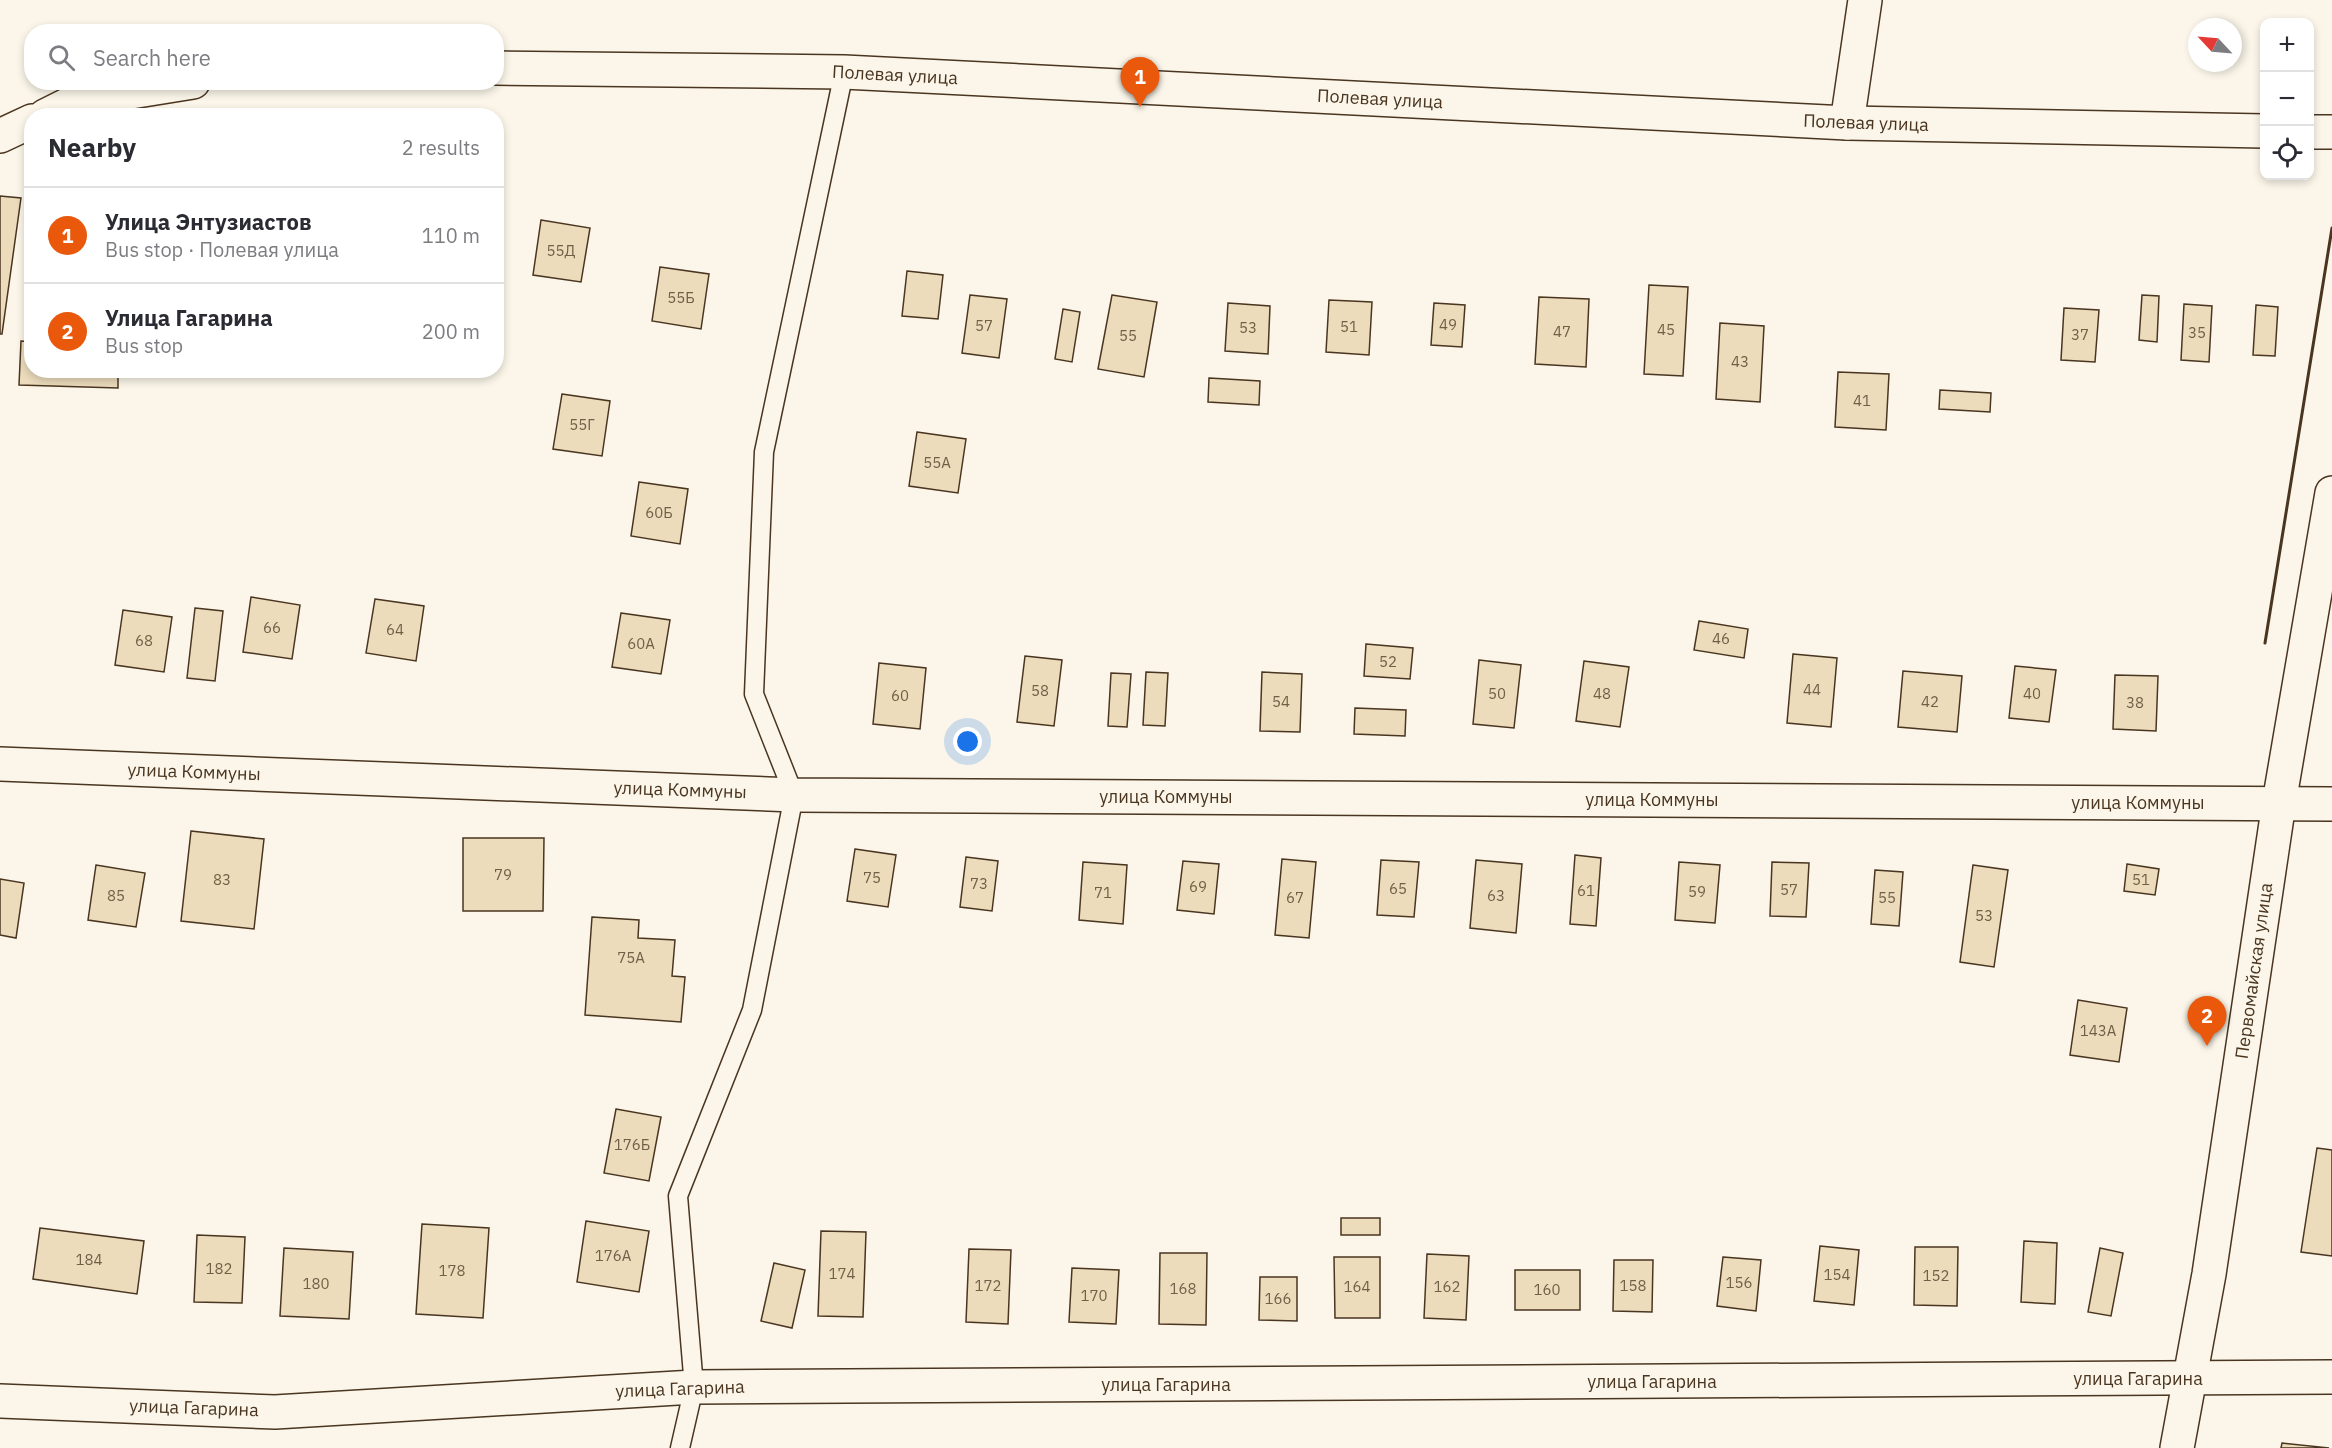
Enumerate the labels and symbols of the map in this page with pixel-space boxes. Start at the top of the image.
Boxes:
north arrow [2188,18,2242,72]
pin: 1 [1120,57,1160,107]
street label: Полевая улица [832,60,959,89]
street label: Полевая улица [1317,84,1444,113]
street label: Полевая улица [1803,109,1930,136]
house number: 55Д [547,241,576,260]
house number: 55Б [667,288,695,307]
house number: 49 [1439,315,1457,334]
house number: 57 [975,316,993,335]
house number: 51 [1340,317,1358,336]
house number: 53 [1239,318,1257,337]
house number: 45 [1657,320,1675,339]
house number: 47 [1553,322,1571,341]
house number: 35 [2188,323,2206,342]
house number: 37 [2071,325,2089,344]
house number: 55 [1119,326,1137,345]
house number: 43 [1731,352,1749,371]
house number: 41 [1853,391,1871,410]
house number: 55Г [569,415,595,434]
house number: 55А [923,453,951,472]
house number: 60Б [645,503,673,522]
house number: 66 [263,618,281,637]
house number: 64 [386,620,404,639]
house number: 46 [1712,629,1730,648]
house number: 68 [135,631,153,650]
house number: 60А [627,634,655,653]
house number: 52 [1379,652,1397,671]
house number: 44 [1803,680,1821,699]
house number: 58 [1031,681,1049,700]
house number: 50 [1488,684,1506,703]
house number: 48 [1593,684,1611,703]
house number: 40 [2023,684,2041,703]
house number: 60 [891,686,909,705]
house number: 54 [1272,692,1290,711]
house number: 42 [1921,692,1939,711]
house number: 38 [2126,693,2144,712]
your location [953,727,982,756]
street label: улица Коммуны [127,758,261,785]
street label: улица Коммуны [613,776,747,803]
street label: улица Коммуны [1099,785,1233,808]
street label: улица Коммуны [1585,788,1719,811]
street label: улица Коммуны [2071,791,2205,814]
house number: 79 [494,865,512,884]
house number: 75 [863,868,881,887]
house number: 83 [213,870,231,889]
house number: 51 [2132,870,2150,889]
house number: 73 [970,874,988,893]
house number: 69 [1189,877,1207,896]
house number: 65 [1389,879,1407,898]
house number: 57 [1780,880,1798,899]
house number: 61 [1577,881,1595,900]
street label: Первомайская улица [2230,881,2277,1061]
house number: 59 [1688,882,1706,901]
house number: 71 [1094,883,1112,902]
house number: 85 [107,886,125,905]
house number: 63 [1487,886,1505,905]
house number: 67 [1286,888,1304,907]
house number: 55 [1878,888,1896,907]
house number: 53 [1975,906,1993,925]
house number: 75А [617,948,645,967]
pin: 2 [2188,996,2226,1046]
house number: 143А [2080,1021,2117,1040]
house number: 176Б [614,1135,650,1154]
house number: 176А [595,1246,632,1265]
house number: 184 [75,1250,103,1269]
house number: 182 [205,1259,233,1278]
house number: 178 [438,1261,466,1280]
house number: 174 [828,1264,856,1283]
house number: 154 [1823,1265,1851,1284]
house number: 152 [1922,1266,1950,1285]
house number: 156 [1725,1273,1753,1292]
house number: 180 [302,1274,330,1293]
house number: 172 [974,1276,1002,1295]
house number: 158 [1619,1276,1647,1295]
house number: 164 [1343,1277,1371,1296]
house number: 162 [1433,1277,1461,1296]
house number: 168 [1169,1279,1197,1298]
house number: 160 [1533,1280,1561,1299]
house number: 170 [1080,1286,1108,1305]
house number: 166 [1264,1289,1292,1308]
street label: улица Гагарина [2073,1367,2203,1390]
street label: улица Гагарина [1587,1370,1717,1393]
street label: улица Гагарина [1101,1373,1231,1396]
street label: улица Гагарина [615,1375,746,1402]
street label: улица Гагарина [129,1394,260,1421]

